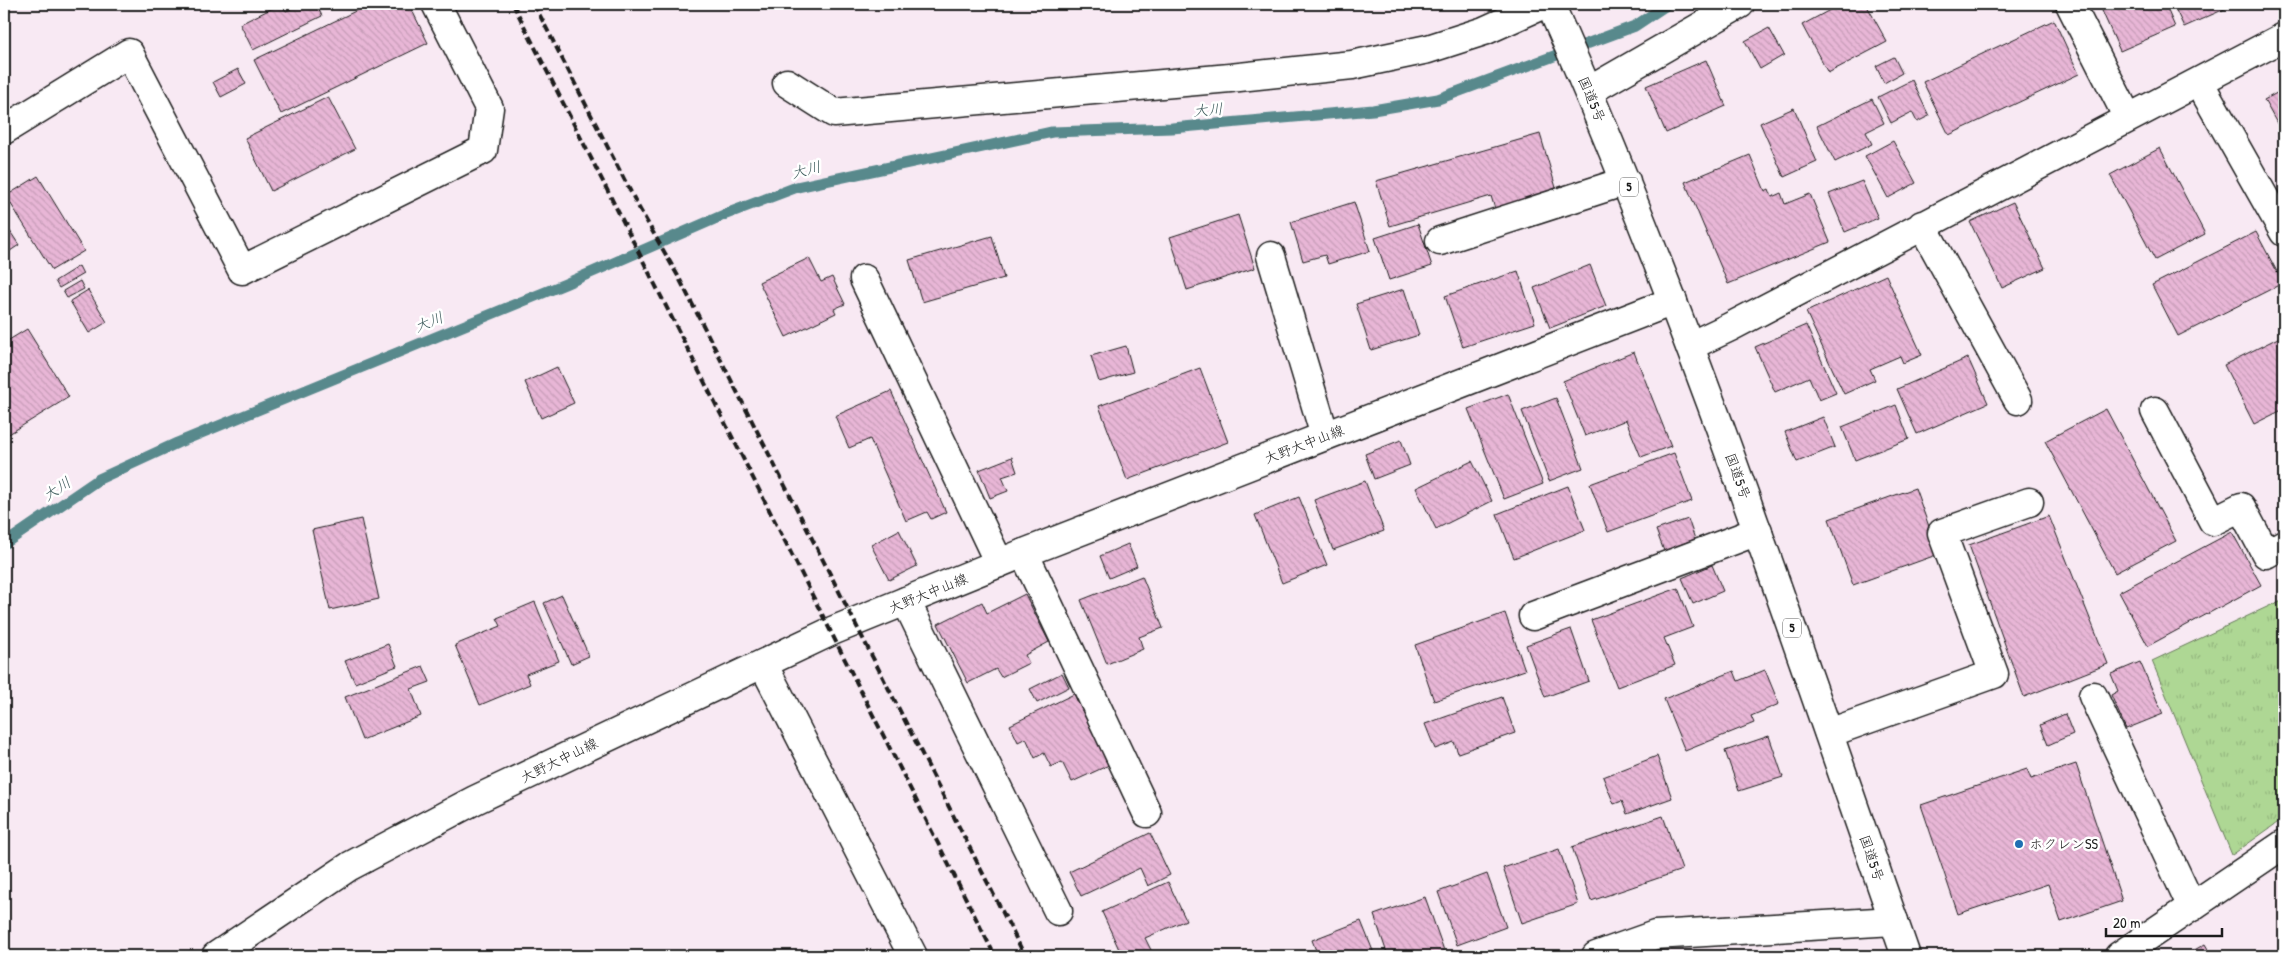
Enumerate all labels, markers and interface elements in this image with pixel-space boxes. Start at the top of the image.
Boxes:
street label: 国道5号 [1574,73,1611,125]
water label: 大川 [1192,98,1224,121]
water label: 大川 [789,156,823,183]
road number: 5 [1620,178,1638,196]
water label: 大川 [411,306,447,337]
street label: 大野大中山線 [1261,420,1346,467]
street label: 国道5号 [1721,450,1756,502]
water label: 大川 [38,471,75,506]
street label: 大野大中山線 [885,568,970,617]
road number: 5 [1783,618,1801,638]
street label: 大野大中山線 [517,733,601,787]
street label: 国道5号 [1856,832,1889,884]
place label: ホクレンSS [2029,834,2098,853]
marker: ホクレンSS [2013,838,2025,850]
scale bar [2106,905,2222,937]
text: 20 m [2113,912,2140,933]

